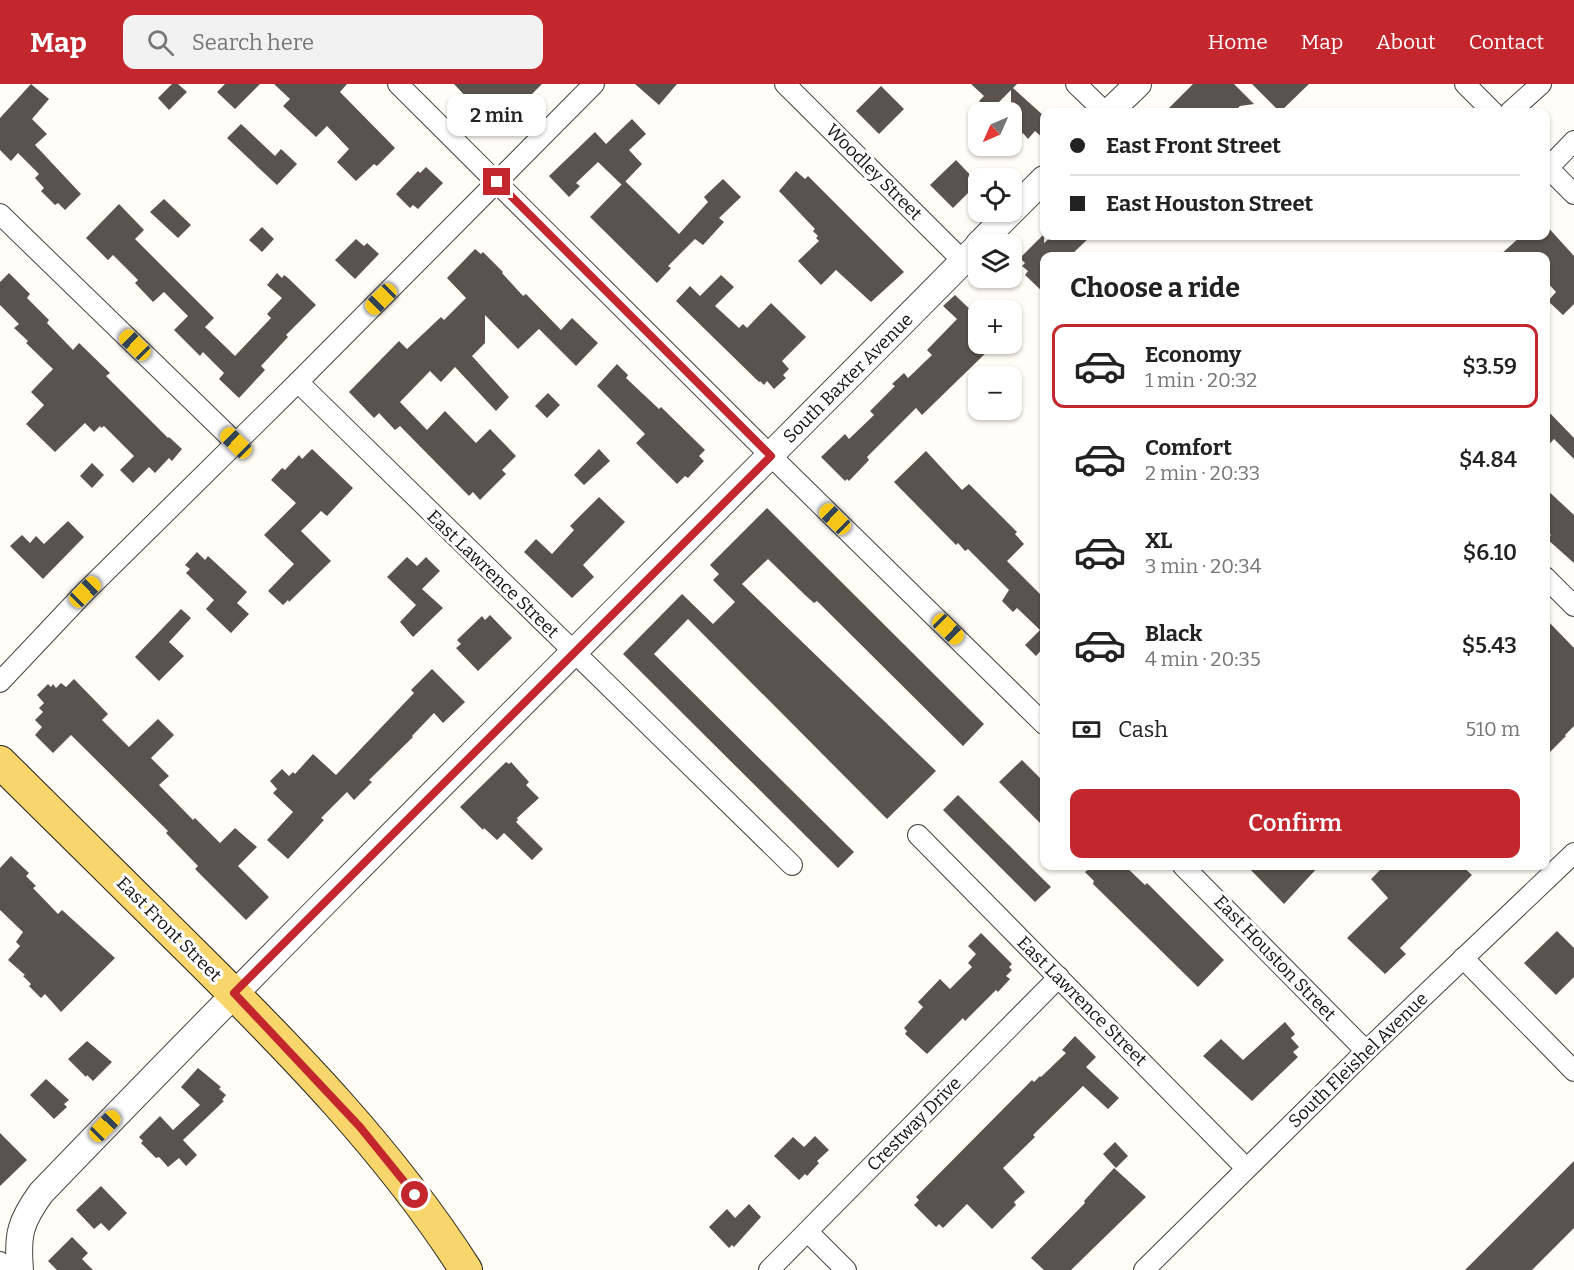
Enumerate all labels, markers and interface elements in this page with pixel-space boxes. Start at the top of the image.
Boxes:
search box [123,15,543,69]
text: Map [30,26,87,59]
icon: search [144,26,177,59]
text: Search here [192,29,314,56]
text: Home [1208,29,1268,55]
text: Map [1301,29,1343,55]
text: About [1376,29,1436,55]
text: Contact [1469,29,1544,55]
callout: 2 min [448,95,546,137]
north arrow [968,102,1022,156]
map controls [968,102,1022,420]
text: 2 min [470,103,523,127]
street label: Woodley Street [821,119,927,225]
text: East Front Street [1106,132,1281,159]
route end [483,168,510,195]
button: locate [968,168,1022,222]
text: East Houston Street [1106,190,1313,217]
button: layers [968,234,1022,288]
text: Choose a ride [1070,272,1240,304]
car [362,280,400,318]
button: + [968,300,1022,354]
street label: South Baxter Avenue [778,308,918,448]
car [116,326,154,364]
icon: car [1073,339,1127,393]
text: Economy [1145,341,1241,368]
text: $3.59 [1462,353,1517,380]
button: − [968,366,1022,420]
text: 1 min · 20:32 [1145,368,1257,392]
car [217,424,255,462]
icon: car [1073,432,1127,486]
text: Comfort [1145,434,1232,461]
text: $4.84 [1459,446,1517,473]
text: 2 min · 20:33 [1145,461,1260,485]
car [816,500,854,538]
street label: East Lawrence Street [423,505,564,643]
icon: car [1073,525,1127,579]
text: XL [1145,527,1172,554]
text: $6.10 [1463,539,1517,566]
text: 3 min · 20:34 [1145,554,1261,578]
car [66,573,104,611]
car [929,610,967,648]
icon: car [1073,618,1127,672]
text: Black [1145,620,1202,647]
text: $5.43 [1462,632,1517,659]
text: 4 min · 20:35 [1145,647,1261,671]
icon: cash [1070,713,1103,746]
text: Cash [1118,716,1168,743]
text: 510 m [1466,717,1520,741]
button: Confirm [1070,789,1520,858]
street label: East Front Street [112,872,226,986]
street label: East Houston Street [1209,891,1341,1026]
street label: East Lawrence Street [1012,931,1152,1071]
street label: South Fleishel Avenue [1284,988,1432,1132]
street label: Crestway Drive [862,1072,966,1176]
car [86,1107,124,1145]
route start [401,1181,428,1208]

